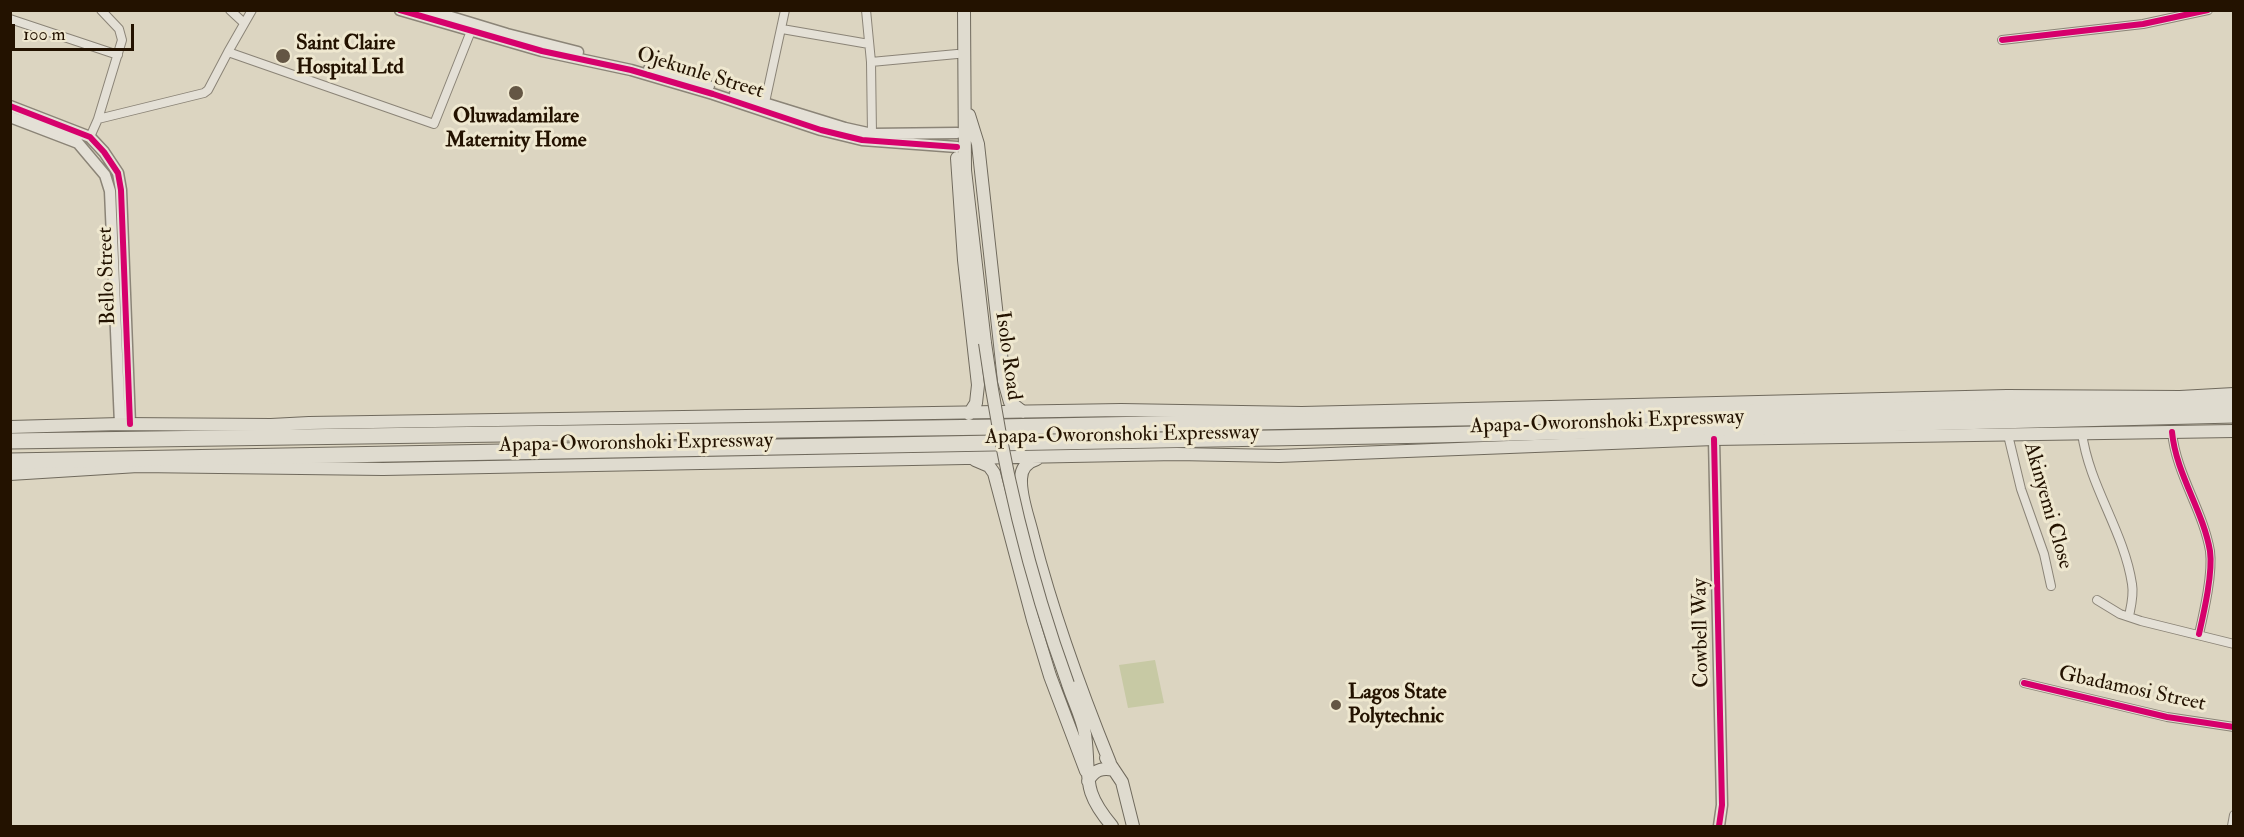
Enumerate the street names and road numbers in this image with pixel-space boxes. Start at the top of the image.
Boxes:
street label: Ojekunle Street [633,43,767,105]
street label: Bello Street [94,226,122,326]
street label: Isolo Road [988,310,1026,402]
street label: Apapa-Oworonshoki Expressway [1470,406,1744,440]
street label: Apapa-Oworonshoki Expressway [985,421,1259,451]
street label: Apapa-Oworonshoki Expressway [499,429,773,459]
street label: Akinyemi Close [2017,440,2077,572]
street label: Cowbell Way [1688,578,1716,688]
street label: Gbadamosi Street [2056,662,2208,718]

